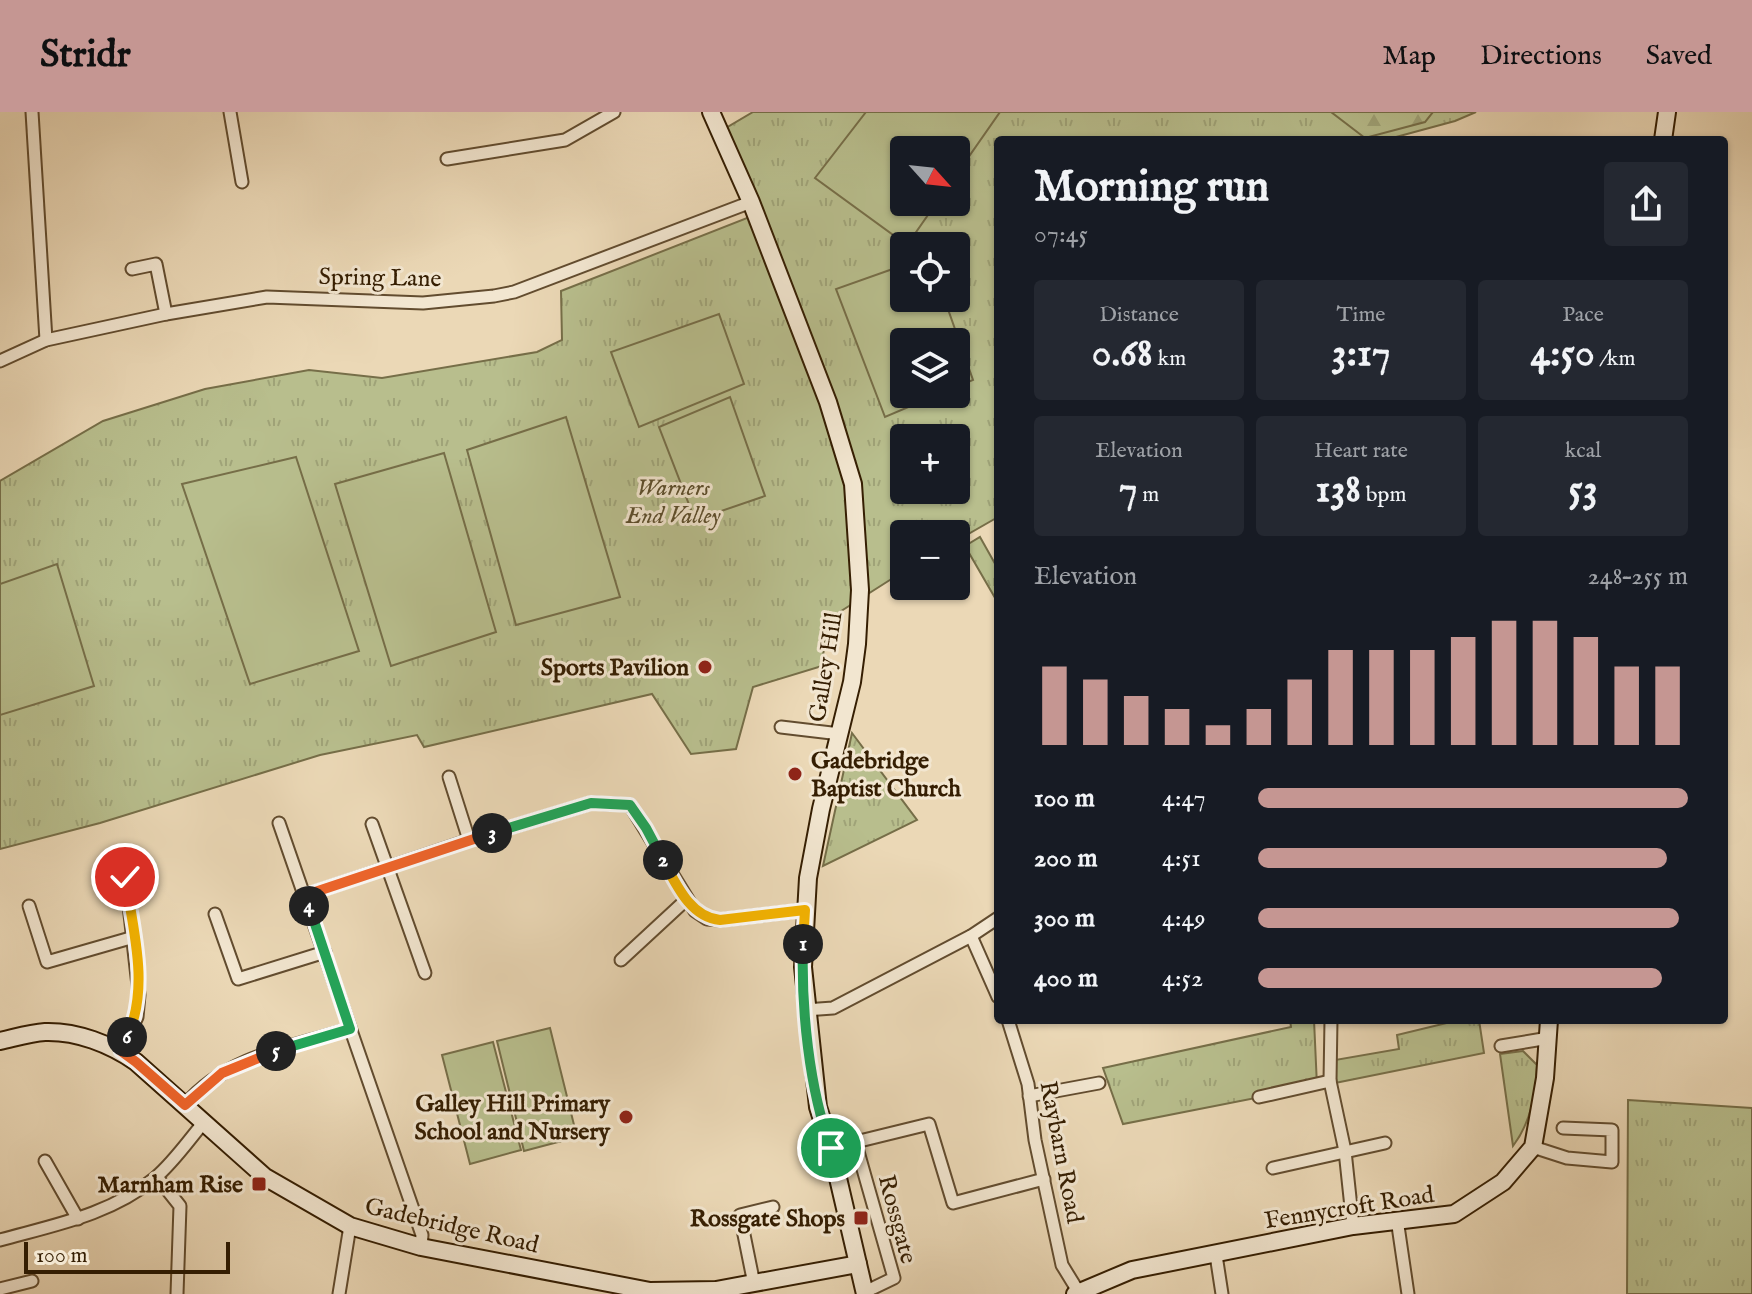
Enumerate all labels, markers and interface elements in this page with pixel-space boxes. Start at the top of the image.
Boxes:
text: Stridr [40,32,131,80]
text: Map [1382,39,1436,74]
text: Directions [1480,39,1602,74]
text: Saved [1646,39,1712,74]
north arrow [890,136,970,216]
map controls [890,136,970,600]
text: Morning run [1034,160,1269,216]
button: share [1604,162,1688,246]
text: 07:45 [1034,218,1088,251]
button: locate [890,232,970,312]
street label: Spring Lane [318,262,442,295]
text: Distance [1099,301,1179,329]
text: Time [1337,301,1385,329]
text: Pace [1562,301,1604,329]
button: layers [890,328,970,408]
text: 0.68 [1092,329,1153,380]
text: 3:17 [1331,329,1391,380]
text: 4:50 [1530,329,1595,380]
text: km [1153,345,1186,373]
text: /km [1595,345,1636,373]
button: + [890,424,970,504]
text: Elevation [1095,437,1183,465]
text: Heart rate [1314,437,1408,465]
text: kcal [1565,437,1601,465]
text: 7 [1119,465,1137,516]
text: 138 [1316,465,1361,516]
text: 53 [1568,465,1598,516]
park label: Warners End Valley [624,473,722,532]
text: m [1137,481,1159,509]
text: bpm [1361,481,1406,509]
button: − [890,520,970,600]
text: Elevation [1034,560,1137,593]
text: 248–255 m [1587,560,1688,593]
street label: Galley Hill [803,610,851,724]
place label: Sports Pavilion [541,653,689,684]
marker: Sports Pavilion [696,658,714,676]
place label: Gadebridge Baptist Church [811,746,961,805]
marker: Gadebridge Baptist Church [786,765,804,783]
text: 100 m [1034,782,1095,815]
text: 4:47 [1162,782,1206,815]
pin: 3 [472,813,512,853]
text: 3 [488,819,496,847]
pin: 2 [643,840,683,880]
text: 200 m [1034,842,1098,875]
text: 4:51 [1162,842,1201,875]
pin [91,843,159,911]
text: 2 [658,846,668,874]
icon: check [103,855,147,899]
pin: 4 [289,886,329,926]
text: 4 [304,892,314,920]
text: 300 m [1034,902,1095,935]
text: 4:49 [1162,902,1206,935]
pin: 1 [783,924,823,964]
text: 1 [799,930,807,958]
text: 400 m [1034,962,1098,995]
text: 4:52 [1162,962,1203,995]
pin: 6 [107,1017,147,1057]
text: 6 [122,1023,132,1051]
pin: 5 [256,1031,296,1071]
text: 5 [272,1037,280,1065]
street label: Raybarn Road [1032,1078,1090,1226]
place label: Galley Hill Primary School and Nursery [414,1089,611,1148]
marker: Galley Hill Primary School and Nursery [617,1108,635,1126]
pin [797,1114,865,1182]
icon: arrive [809,1126,853,1170]
place label: Marnham Rise [98,1170,243,1201]
street label: Rossgate [870,1172,923,1267]
marker: Marnham Rise [250,1175,268,1193]
street label: Fennycroft Road [1262,1180,1436,1237]
street label: Gadebridge Road [362,1191,542,1262]
place label: Rossgate Shops [690,1204,846,1235]
marker: Rossgate Shops [852,1209,870,1227]
scale bar [24,1238,230,1274]
text: 100 m [36,1242,88,1270]

